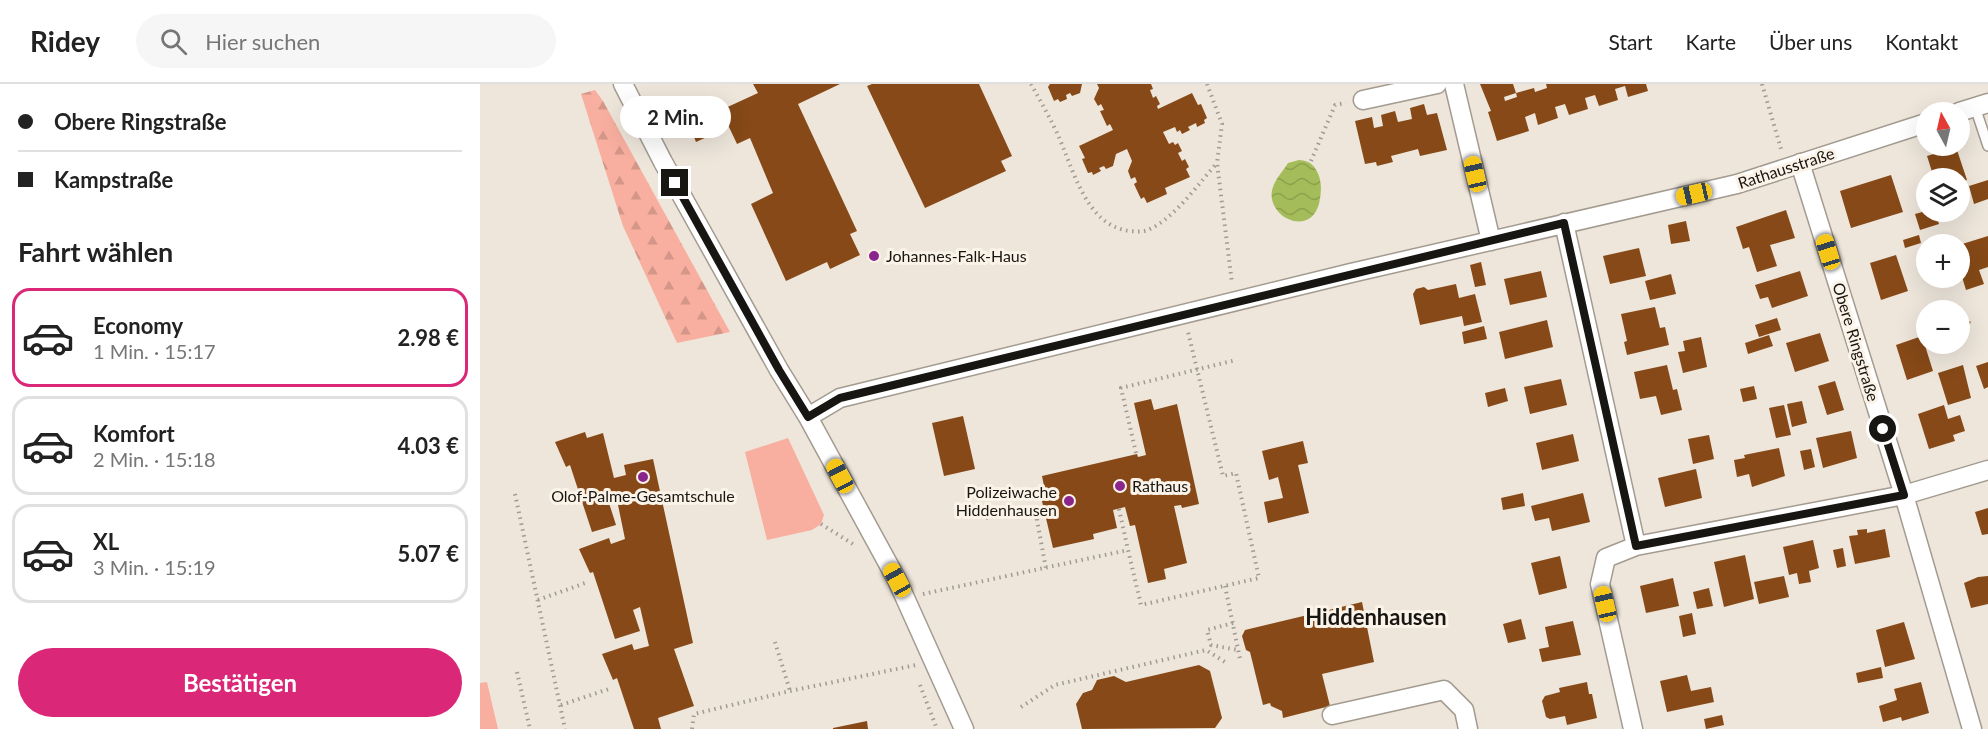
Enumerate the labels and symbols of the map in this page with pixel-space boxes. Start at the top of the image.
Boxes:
callout: 2 Min. [620,96,730,138]
north arrow [1916,102,1970,156]
street label: Rathausstraße [1735,143,1836,192]
car [1462,154,1488,194]
route end [661,169,688,196]
car [1674,181,1714,207]
car [1814,232,1842,272]
place label: Johannes-Falk-Haus [886,246,1027,265]
marker: Johannes-Falk-Haus [867,249,881,263]
street label: Obere Ringstraße [1829,280,1884,404]
route start [1869,415,1896,442]
car [824,456,856,496]
marker: Olof-Palme-Gesamtschule [636,470,650,484]
place label: Rathaus [1132,476,1188,495]
marker: Rathaus [1113,479,1127,493]
place label: Polizeiwache Hiddenhausen [956,482,1057,519]
place label: Olof-Palme-Gesamtschule [551,486,735,505]
marker: Polizeiwache Hiddenhausen [1062,494,1076,508]
car [880,560,914,600]
car [1592,584,1618,624]
district label: Hiddenhausen [1305,603,1447,630]

